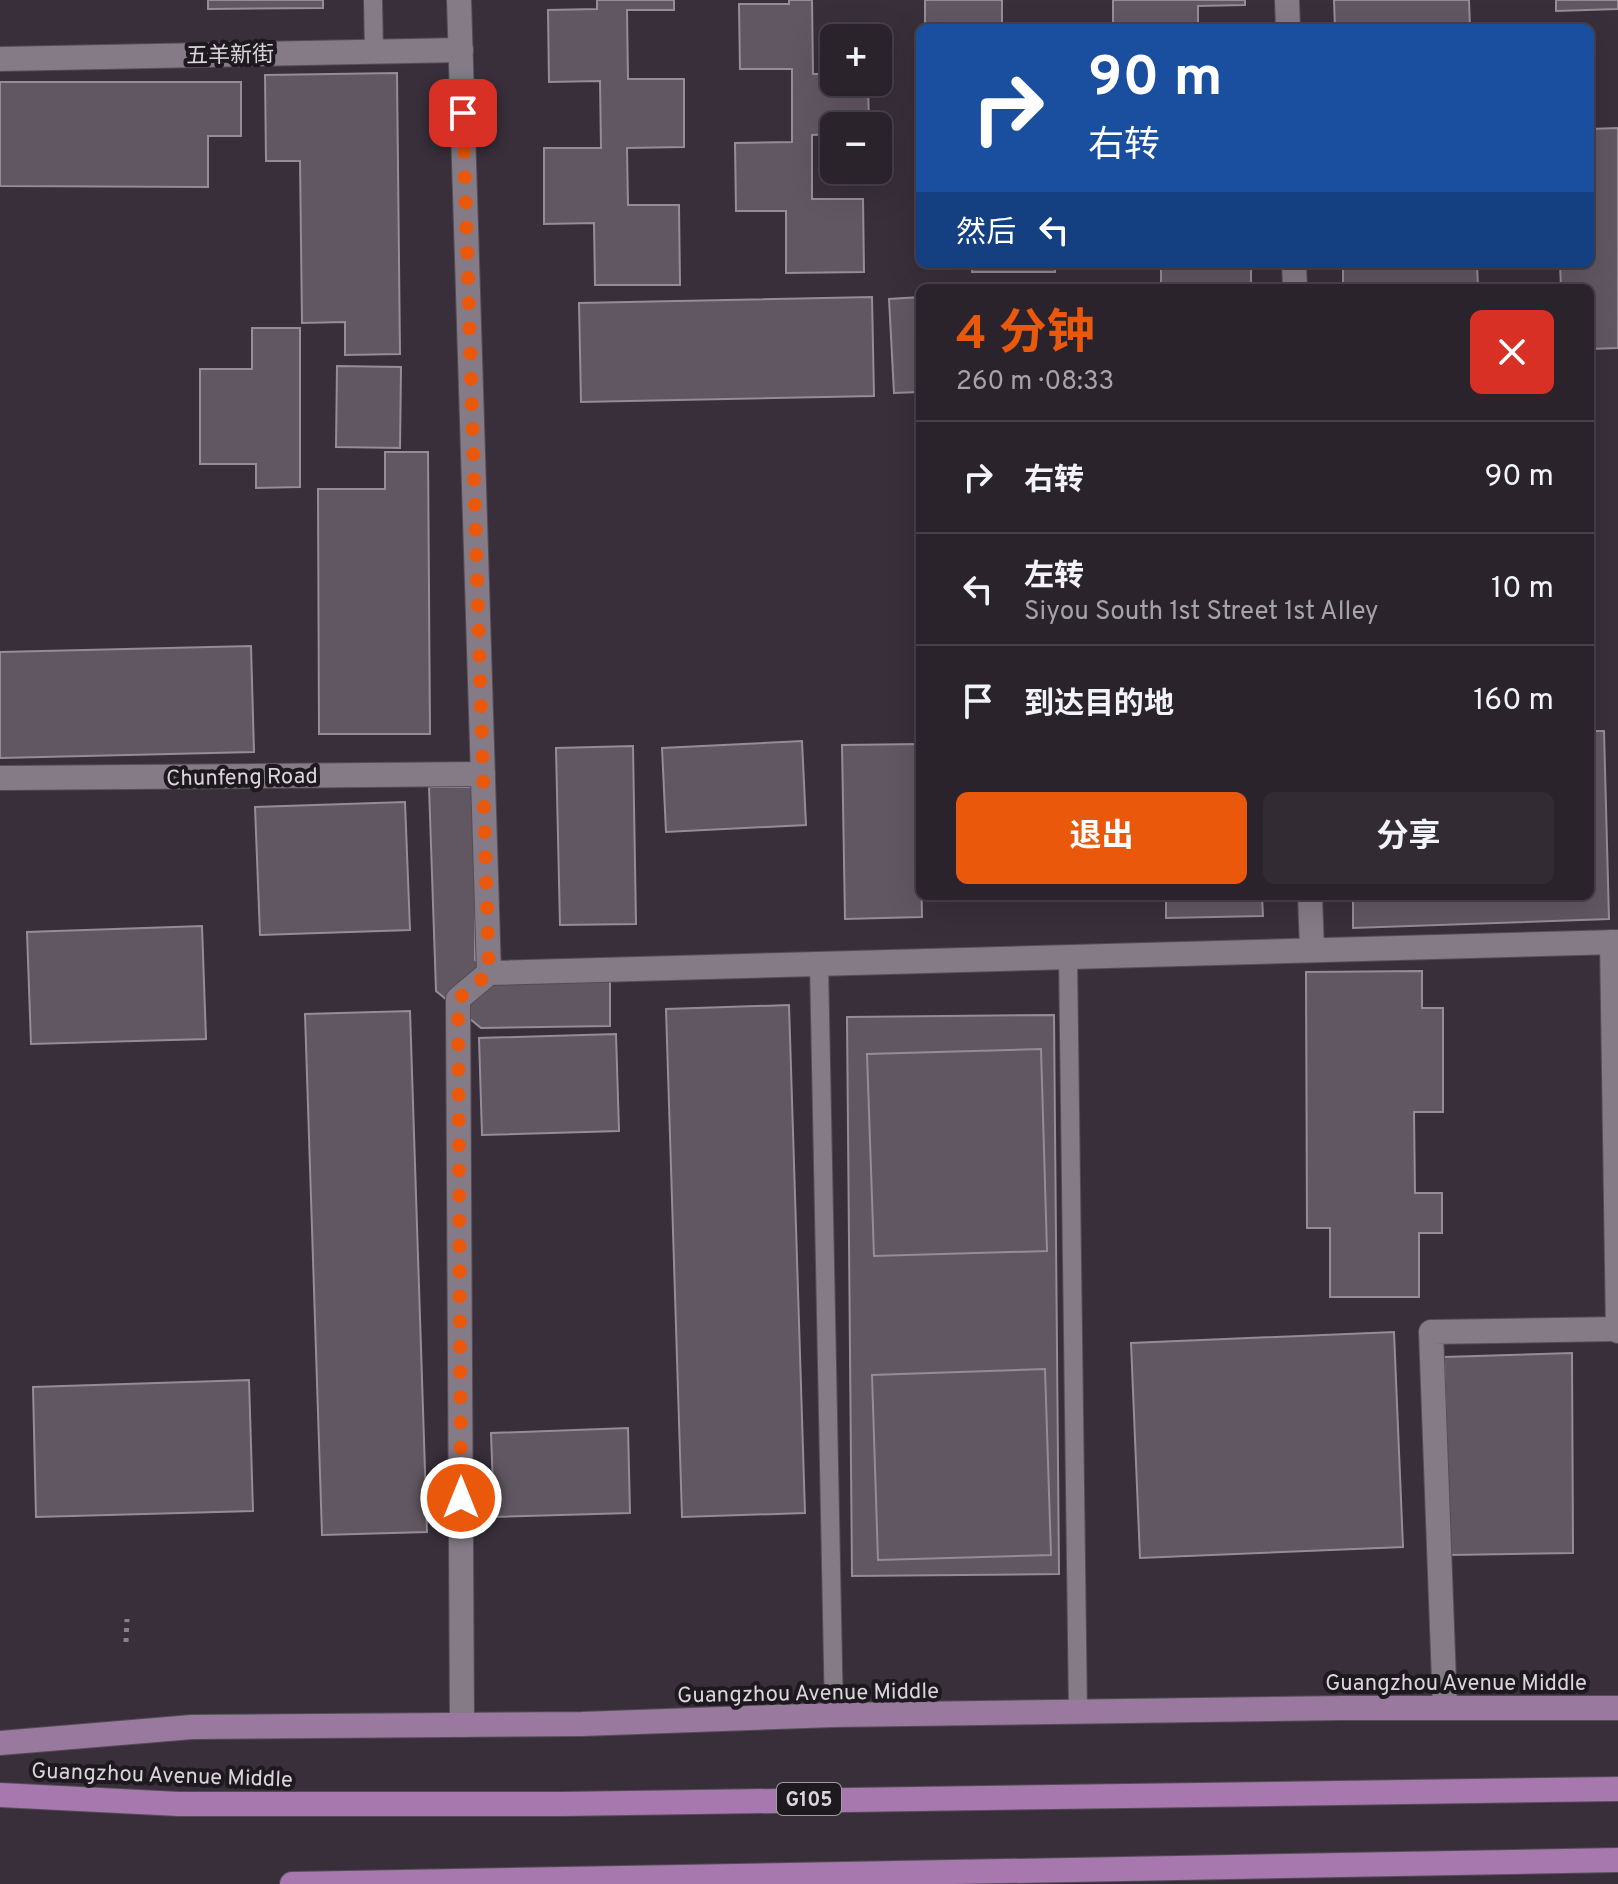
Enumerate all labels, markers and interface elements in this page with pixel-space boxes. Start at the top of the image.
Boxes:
map controls [820,24,892,184]
button: + [820,24,892,96]
street label: 五羊新街 [186,42,274,71]
text: 90 m [1088,45,1223,115]
icon: right [956,56,1060,160]
pin [429,79,497,147]
icon: arrive [441,91,485,135]
button: − [820,112,892,184]
text: 右转 [1088,124,1160,170]
icon: left [1032,208,1076,252]
text: 然后 [956,216,1016,253]
text: 4 分钟 [956,306,1095,366]
button: close [1470,310,1554,394]
text: 260 m · 08:33 [956,366,1114,399]
icon: right [956,455,1000,499]
text: 90 m [1485,459,1554,496]
text: 右转 [1024,463,1084,500]
text: 左转 [1024,559,1084,596]
icon: left [956,567,1000,611]
text: 10 m [1491,571,1554,608]
text: Siyou South 1st Street 1st Alley [1024,596,1379,629]
icon: arrive [956,679,1000,723]
text: 160 m [1473,683,1554,720]
text: 到达目的地 [1024,687,1174,724]
street label: Chunfeng Road [166,764,318,793]
button: 退出 [956,792,1247,884]
button: 分享 [1263,792,1554,884]
position arrow [419,1456,503,1540]
street label: Guangzhou Avenue Middle [1325,1671,1587,1698]
street label: Guangzhou Avenue Middle [677,1679,939,1710]
street label: Guangzhou Avenue Middle [31,1758,293,1795]
road number: G105 [777,1783,841,1815]

